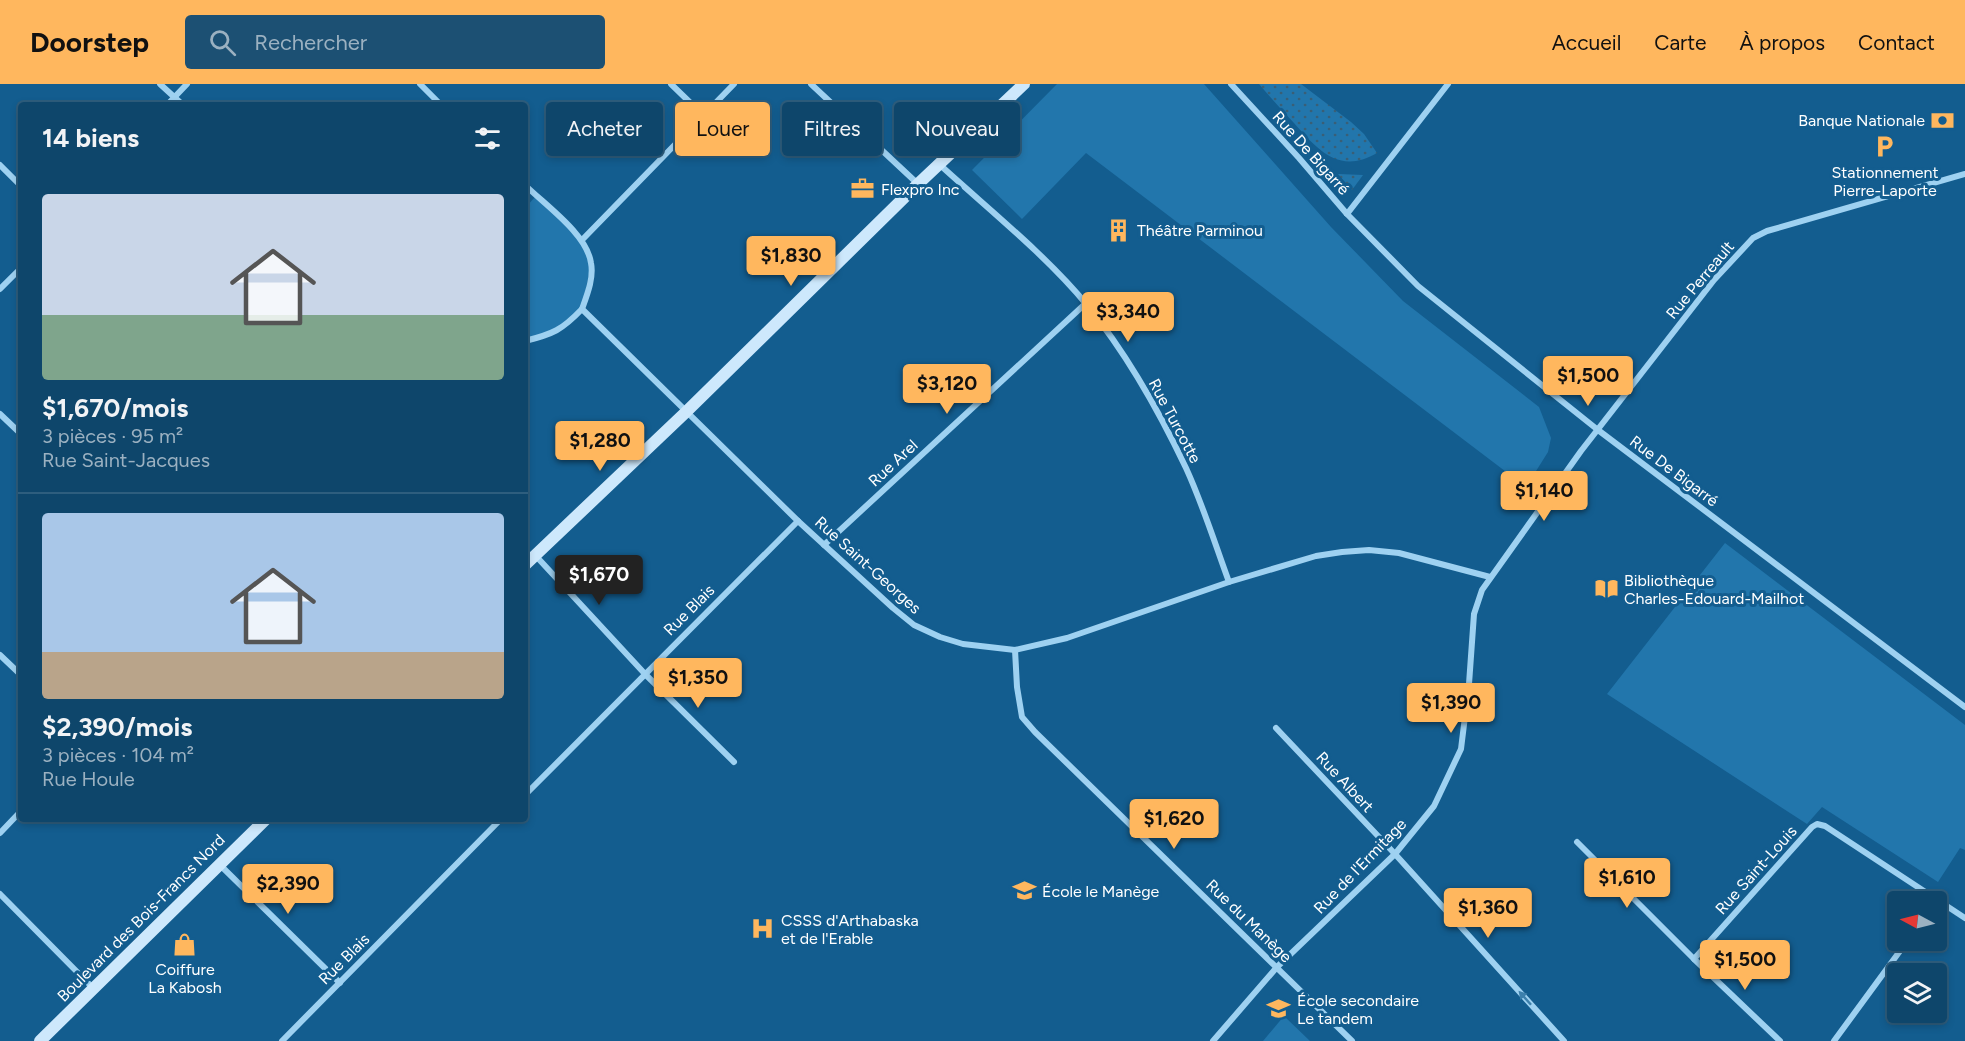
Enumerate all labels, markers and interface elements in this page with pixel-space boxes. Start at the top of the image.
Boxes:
search box [185,15,605,69]
text: Doorstep [30,25,149,59]
icon: search [206,26,239,59]
text: Rechercher [254,29,367,56]
text: Accueil [1552,30,1621,55]
text: Carte [1654,30,1707,55]
text: À propos [1740,30,1825,55]
text: Contact [1858,30,1935,55]
chip: Acheter [546,102,663,156]
chip: Louer [675,102,770,156]
chip: Filtres [782,102,882,156]
chip: Nouveau [894,102,1020,156]
street label: Rue De Bigarré [1268,107,1354,199]
bank icon: Banque Nationale [1930,107,1956,133]
place label: Banque Nationale [1798,111,1925,130]
text: 14 biens [42,122,139,154]
icon: filters [471,122,504,155]
parking icon: Stationnement Pierre-Laporte [1872,134,1898,160]
place label: Stationnement Pierre-Laporte [1832,163,1938,200]
office icon: Flexpro Inc [850,176,876,202]
place label: Flexpro Inc [881,180,960,199]
building icon: Théâtre Parminou [1106,217,1132,243]
place label: Théâtre Parminou [1137,221,1263,240]
icon: home [219,233,327,341]
pin: $1,830 [742,236,840,287]
street label: Rue Perreault [1662,237,1738,323]
text: $1,830 [761,243,821,267]
pin: $3,340 [1079,292,1177,343]
text: $3,340 [1096,299,1160,323]
pin: $1,500 [1539,356,1637,407]
text: $1,500 [1557,363,1619,387]
pin: $3,120 [898,364,996,415]
text: $3,120 [917,371,977,395]
street label: Rue Turcotte [1145,376,1205,467]
text: $1,670/mois [42,392,188,424]
pin: $1,280 [551,421,649,472]
text: 3 pièces · 95 m² [42,424,183,448]
text: $1,280 [569,428,631,452]
street label: Rue De Bigarré [1626,432,1722,511]
street label: Rue Arel [865,436,921,490]
text: Rue Saint-Jacques [42,448,210,472]
pin: $1,140 [1495,471,1593,522]
text: $1,140 [1515,478,1573,502]
street label: Rue Saint-Georges [811,512,925,618]
icon: home [219,552,327,660]
pin: $1,670 [550,555,648,606]
text: $1,670 [569,562,629,586]
place label: Bibliothèque Charles-Edouard-Mailhot [1624,571,1804,608]
library icon: Bibliothèque Charles-Edouard-Mailhot [1593,576,1619,602]
street label: Rue Blais [660,581,718,639]
pin: $1,350 [649,658,747,709]
text: $1,350 [668,665,728,689]
pin: $1,390 [1402,683,1500,734]
text: $1,390 [1421,690,1481,714]
text: $2,390/mois [42,711,192,743]
text: 3 pièces · 104 m² [42,743,194,767]
street label: Rue Albert [1312,748,1378,816]
text: Rue Houle [42,767,135,791]
pin: $1,620 [1125,799,1223,850]
text: $1,620 [1144,806,1204,830]
street label: Rue de l'Ermitage [1310,814,1410,918]
street label: Rue Saint-Louis [1711,822,1801,918]
street label: Boulevard des Bois-Francs Nord [53,830,229,1006]
pin: $1,610 [1578,858,1676,909]
pin: $2,390 [239,864,337,915]
text: $1,610 [1598,865,1656,889]
text: $2,390 [256,871,320,895]
street label: Rue du Manège [1202,875,1296,967]
school or university icon: École le Manège [1011,878,1037,904]
place label: École le Manège [1042,882,1160,901]
pin: $1,360 [1439,888,1537,939]
north arrow [1887,891,1947,951]
map controls [1887,891,1947,1023]
text: $1,360 [1458,895,1518,919]
place label: CSSS d'Arthabaska et de l'Erable [781,911,919,948]
hospital icon: CSSS d'Arthabaska et de l'Erable [750,916,776,942]
street label: Rue Blais [315,930,373,988]
shop icon: Coiffure La Kabosh [172,931,198,957]
pin: $1,500 [1696,940,1794,991]
text: $1,500 [1714,947,1776,971]
place label: Coiffure La Kabosh [148,960,222,997]
button: layers [1887,963,1947,1023]
one-way arrow [1518,990,1532,1005]
place label: École secondaire Le tandem [1297,991,1419,1028]
school or university icon: École secondaire Le tandem [1266,996,1292,1022]

